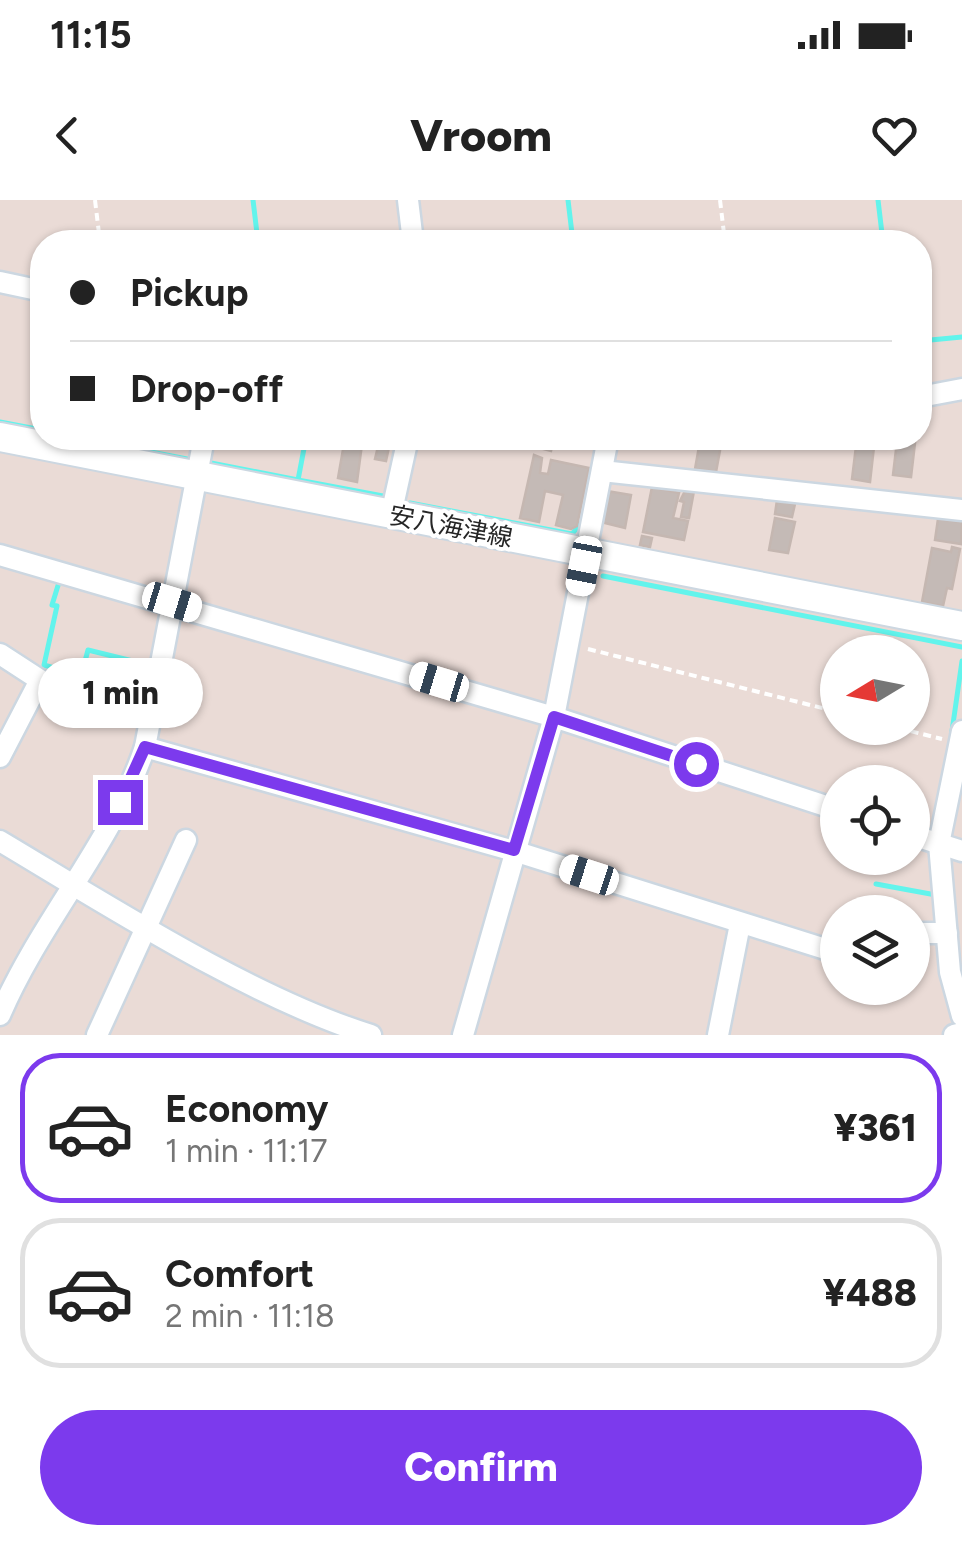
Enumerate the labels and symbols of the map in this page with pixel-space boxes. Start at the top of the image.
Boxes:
street label: 安八海津線 [387,499,515,553]
car [564,534,604,598]
car [139,579,205,625]
north arrow [820,635,930,745]
callout: 1 min [38,657,202,727]
car [406,659,472,705]
route start [674,742,719,787]
route end [98,780,143,825]
car [556,851,622,899]

